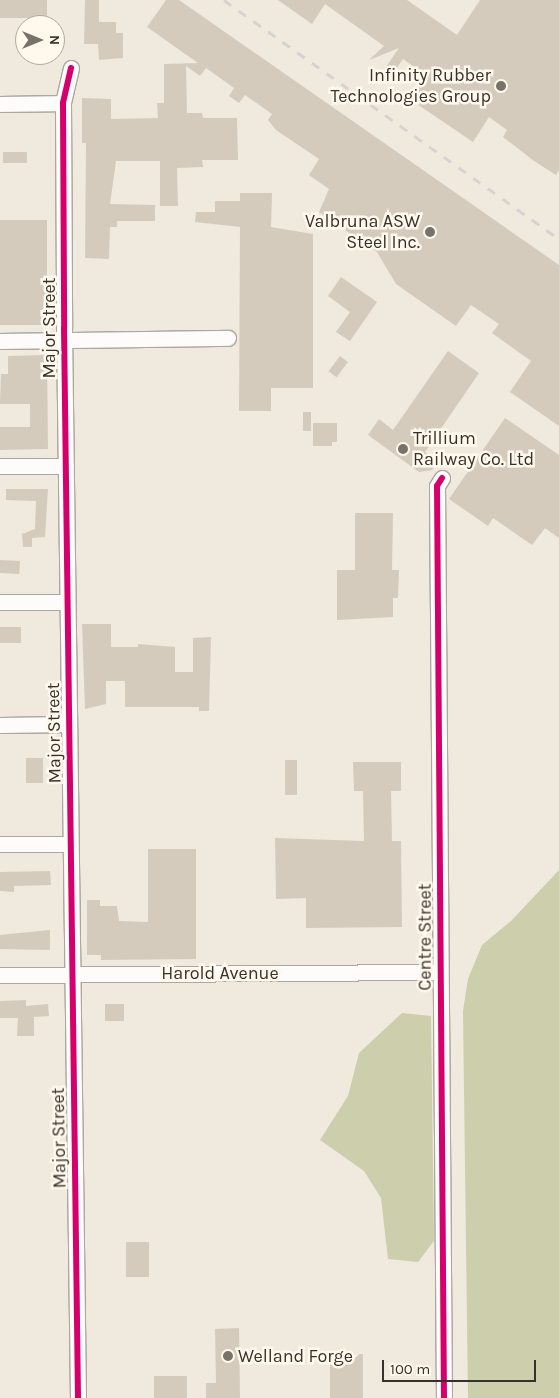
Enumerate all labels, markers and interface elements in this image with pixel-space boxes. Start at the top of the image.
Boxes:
north arrow [15,15,65,65]
text: N [46,35,63,45]
place label: Infinity Rubber Technologies Group [331,65,491,108]
marker: Infinity Rubber Technologies Group [495,80,507,92]
place label: Valbruna ASW Steel Inc. [305,211,420,253]
marker: Valbruna ASW Steel Inc. [424,226,436,238]
street label: Major Street [38,278,60,378]
place label: Trillium Railway Co. Ltd [413,428,534,470]
marker: Trillium Railway Co. Ltd [397,443,409,455]
street label: Major Street [42,682,66,784]
street label: Centre Street [414,883,436,991]
street label: Harold Avenue [161,962,279,984]
street label: Major Street [47,1087,71,1189]
place label: Welland Forge [238,1345,353,1367]
marker: Welland Forge [222,1350,234,1362]
scale bar [384,1350,538,1382]
text: 100 m [390,1360,430,1378]

